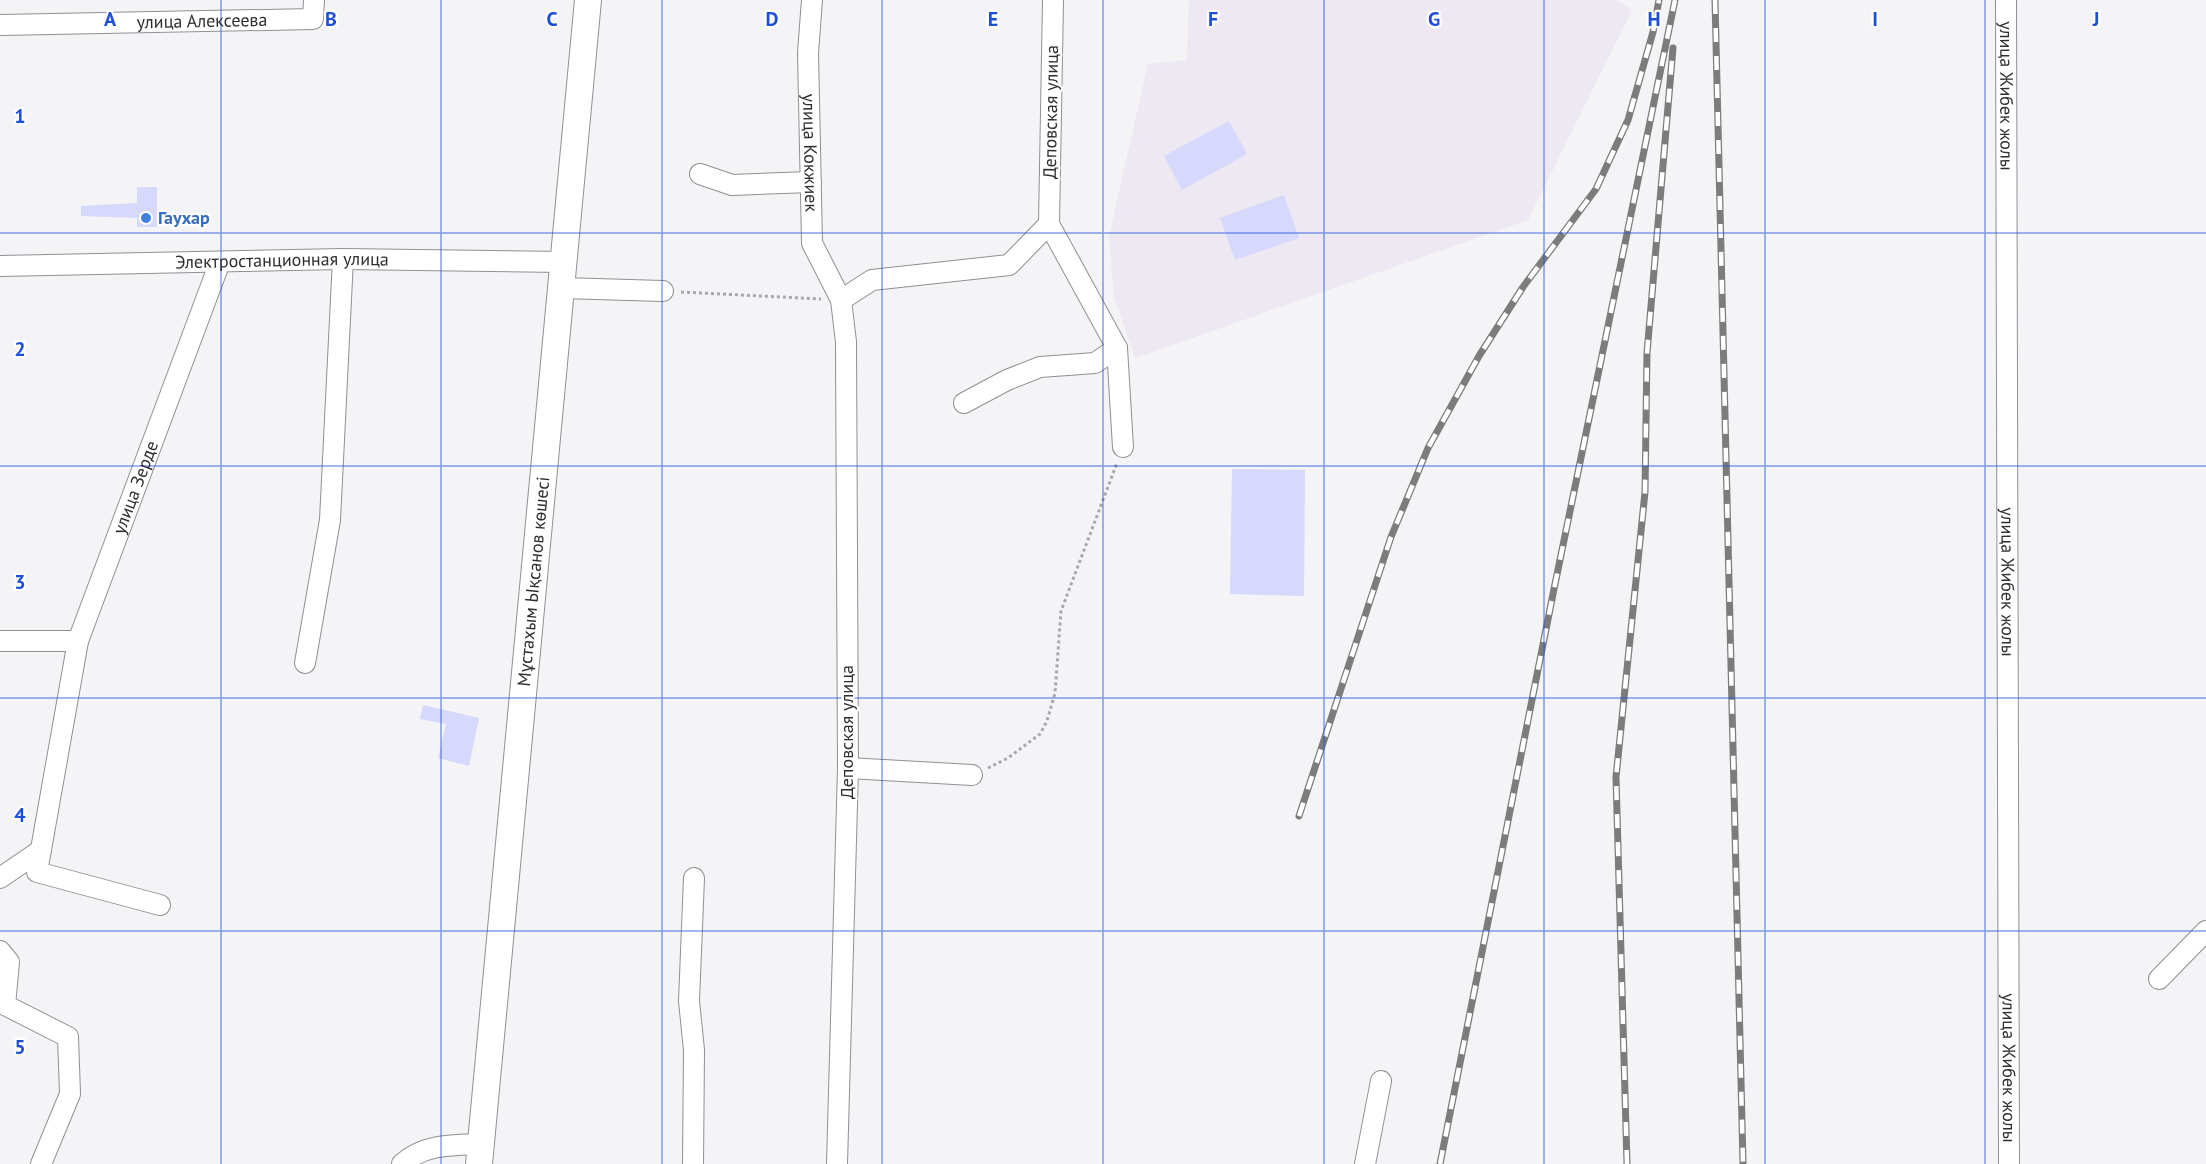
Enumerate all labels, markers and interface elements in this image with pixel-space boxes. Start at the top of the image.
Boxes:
text: A [104,6,117,32]
text: B [325,6,337,32]
text: C [546,6,558,32]
text: D [766,6,779,32]
text: E [988,6,998,32]
text: F [1208,6,1218,32]
text: G [1428,6,1440,32]
text: H [1647,6,1661,32]
text: I [1872,6,1878,32]
text: J [2092,6,2099,32]
street label: улица Алексеева [136,8,268,33]
street label: улица Жибек жолы [1995,21,2018,171]
street label: Деповская улица [1038,45,1063,179]
street label: улица Кокжиек [798,93,823,213]
text: 1 [14,103,26,129]
place label: Гаухар [158,206,210,229]
marker: Гаухар [139,211,153,225]
street label: Электростанционная улица [175,247,389,273]
text: 2 [14,336,26,362]
street label: улица Зерде [107,437,163,537]
street label: Мұстахым Ықсанов көшесі [512,476,554,687]
street label: улица Жибек жолы [1996,507,2020,657]
text: 3 [14,569,26,595]
street label: Деповская улица [835,665,858,799]
text: 4 [14,802,26,828]
street label: улица Жибек жолы [1998,993,2021,1143]
text: 5 [14,1034,26,1060]

